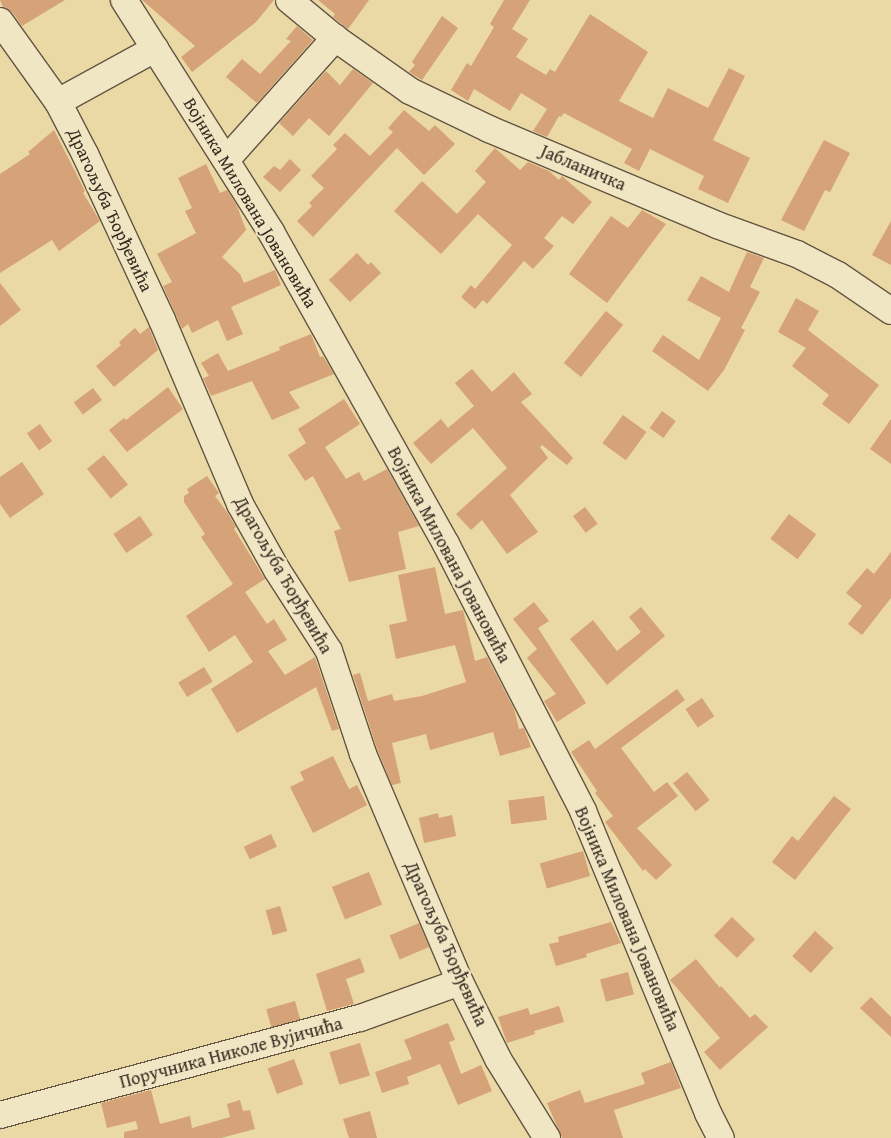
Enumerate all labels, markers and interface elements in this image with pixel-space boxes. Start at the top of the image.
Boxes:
street label: Војника Милована Јовановића [179,94,321,312]
street label: Драгољуба Ђорђевића [63,125,157,295]
street label: Јабланичка [537,140,629,196]
street label: Војника Милована Јовановића [383,443,515,667]
street label: Драгољуба Ђорђевића [229,493,337,657]
street label: Војника Милована Јовановића [570,804,684,1034]
street label: Драгољуба Ђорђевића [400,858,492,1030]
street label: Поручника Николе Вујичића [117,1013,345,1093]

